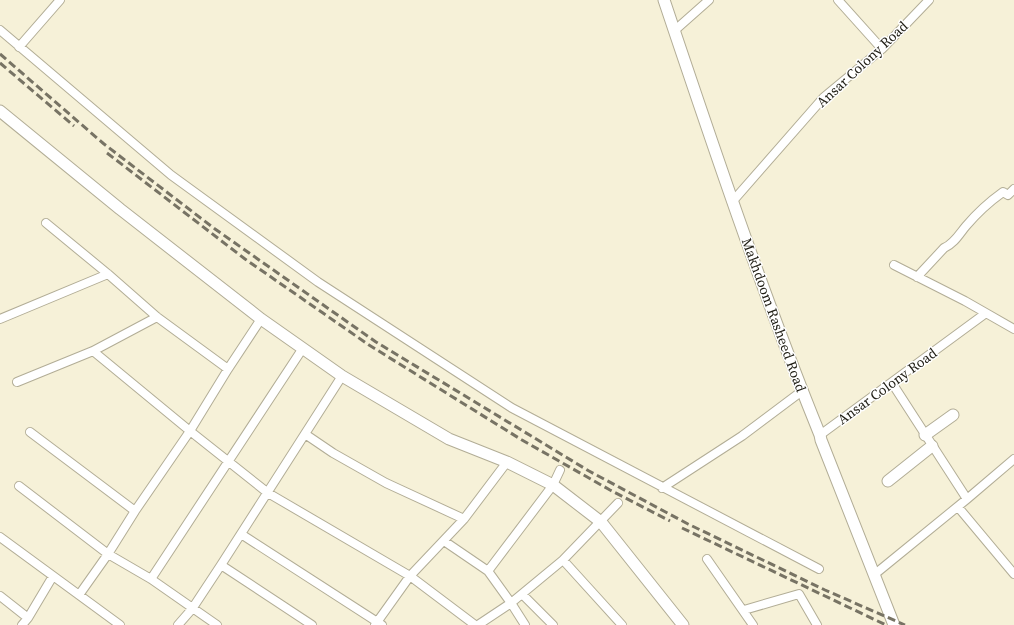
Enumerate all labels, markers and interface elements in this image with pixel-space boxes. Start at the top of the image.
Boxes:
street label: Ansar Colony Road [812,16,912,112]
street label: Makhdoom Rasheed Road [737,235,811,395]
street label: Ansar Colony Road [833,343,941,429]

